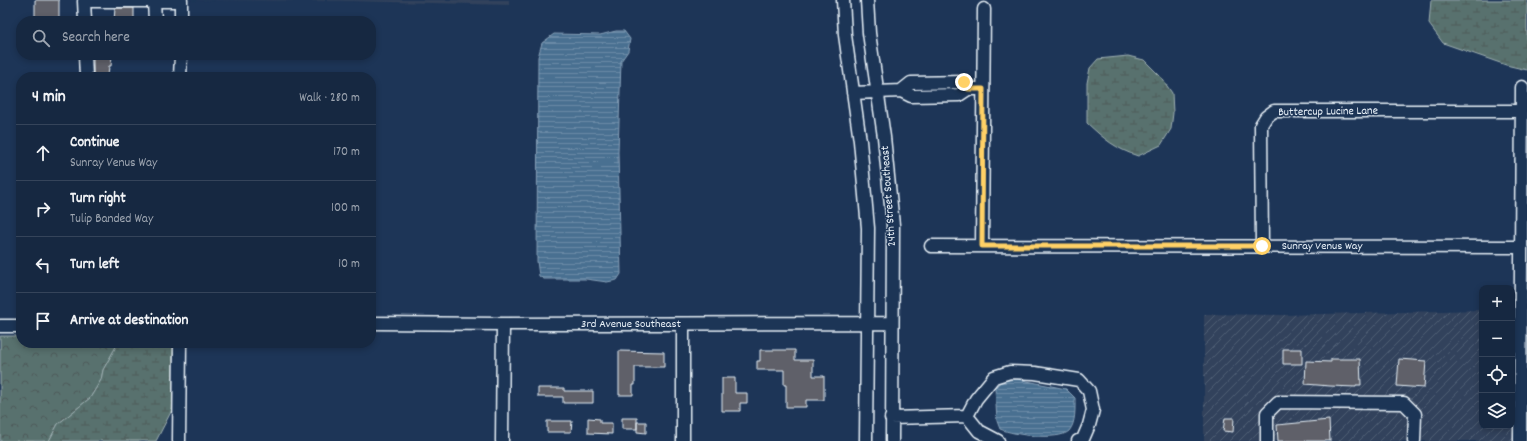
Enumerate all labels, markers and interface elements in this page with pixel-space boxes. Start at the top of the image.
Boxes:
search box [16,16,376,60]
icon: search [30,27,52,49]
text: Search here [62,27,130,49]
route end [955,73,973,91]
text: 4 min [32,86,66,110]
text: Walk · 280 m [299,89,360,108]
street label: Buttercup Lucine Lane [1278,103,1378,121]
text: Continue [70,132,119,154]
icon: ahead [32,142,54,164]
text: 170 m [333,143,360,162]
street label: 24th Street Southeast [877,144,901,247]
text: Sunray Venus Way [70,154,157,173]
text: Turn right [70,188,126,210]
icon: right [32,198,54,220]
text: 100 m [331,199,360,218]
text: Tulip Banded Way [70,210,153,229]
route start [1253,237,1271,255]
street label: Sunray Venus Way [1282,238,1363,255]
icon: left [32,254,54,276]
text: Turn left [70,254,119,276]
text: 10 m [338,255,360,274]
map controls [1479,285,1515,429]
button: + [1479,285,1515,321]
icon: arrive [32,310,54,332]
text: Arrive at destination [70,310,188,332]
street label: 3rd Avenue Southeast [581,316,681,333]
button: − [1479,321,1515,357]
button: locate [1479,357,1515,393]
button: layers [1479,393,1515,429]

